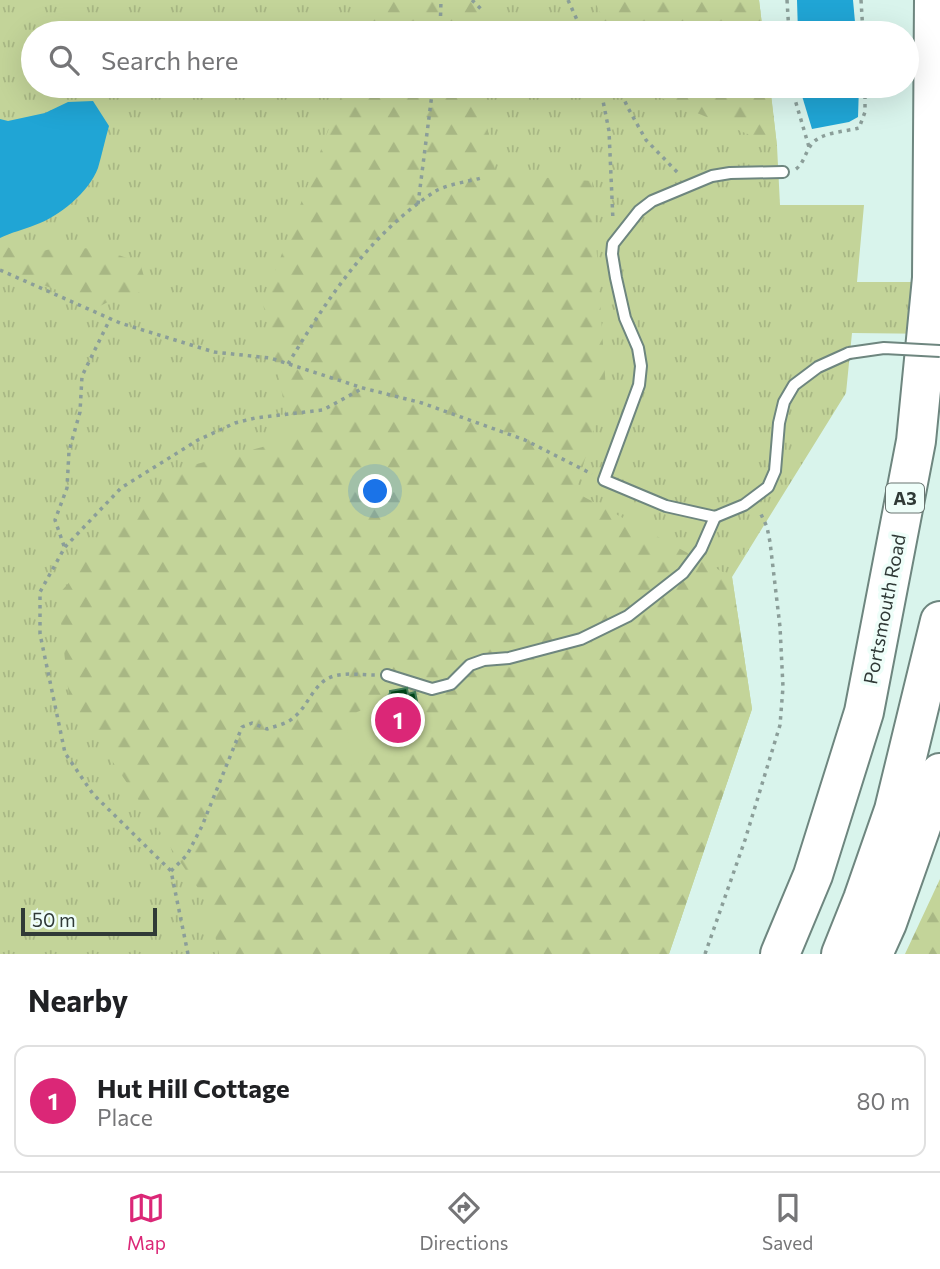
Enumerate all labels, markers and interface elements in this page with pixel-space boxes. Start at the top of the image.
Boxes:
search box [21,21,919,98]
icon: search [45,41,83,79]
text: Search here [101,44,239,75]
your location [358,474,392,508]
road number: A3 [886,484,924,512]
street label: Portsmouth Road [858,532,910,686]
pin: 1 [375,694,421,746]
scale bar [21,905,158,937]
text: 50 m [32,908,76,931]
text: Nearby [28,981,128,1018]
text: Hut Hill Cottage [97,1072,290,1103]
text: 1 [48,1087,58,1115]
text: 80 m [857,1087,910,1115]
text: Place [97,1103,153,1131]
tab: Map [127,1189,166,1254]
tab: Directions [419,1189,509,1254]
tab: Saved [762,1189,813,1254]

